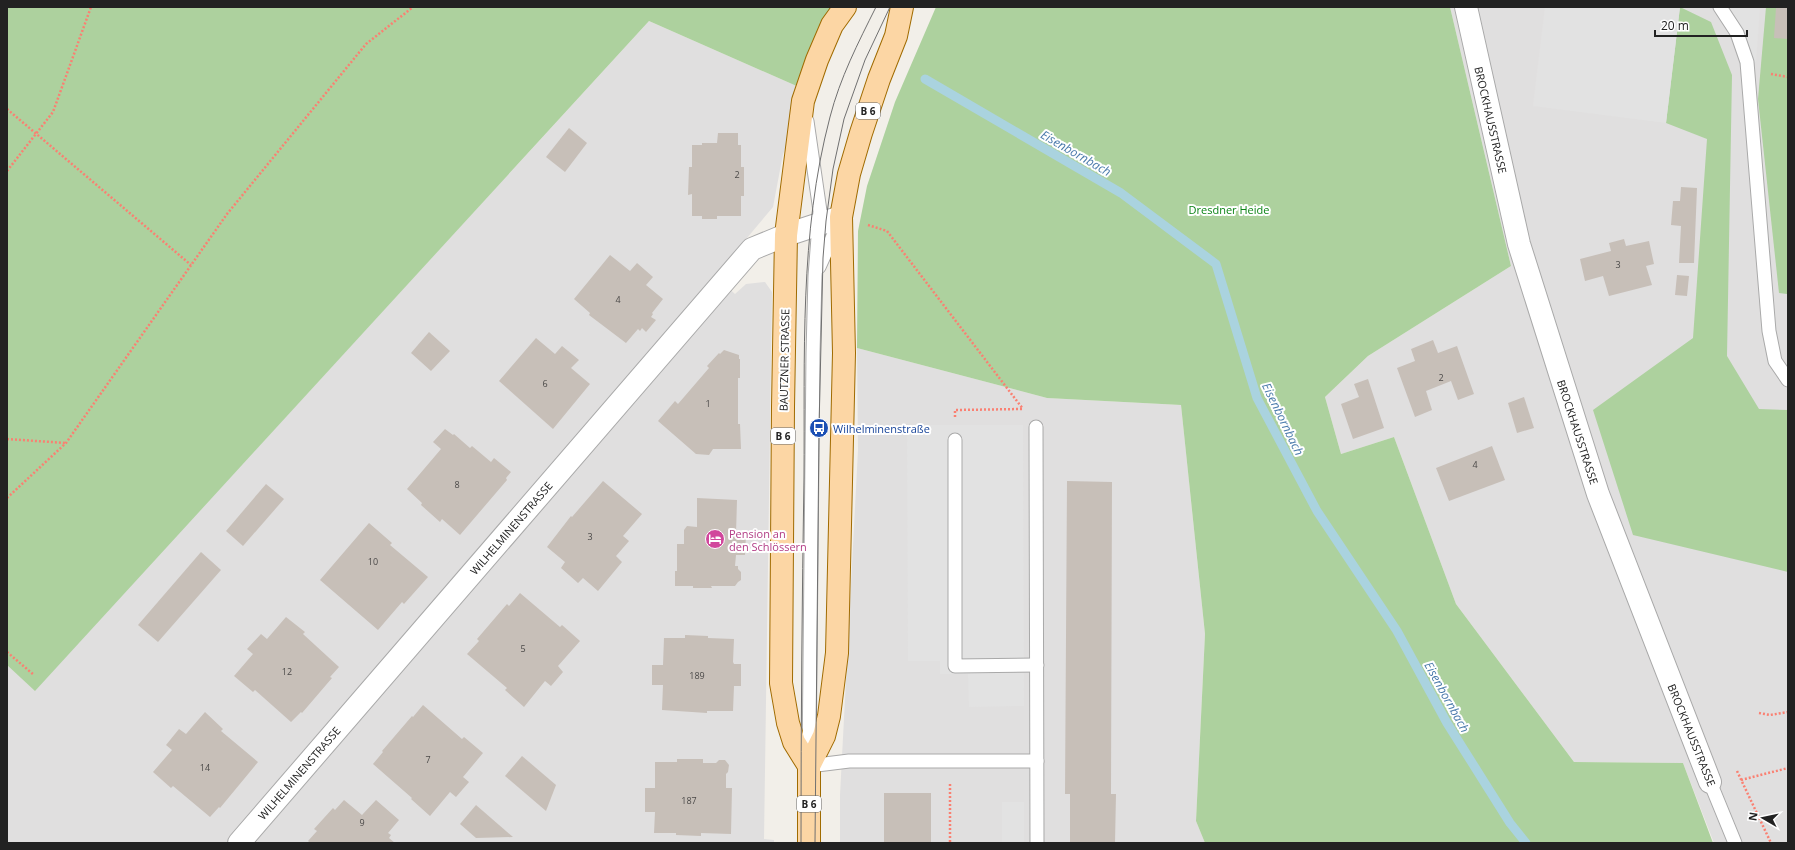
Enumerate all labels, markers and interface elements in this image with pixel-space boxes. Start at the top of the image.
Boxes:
scale bar [1655,12,1747,38]
text: 20 m [1661,17,1689,34]
street label: BROCKHAUSSTRASSE [1471,65,1511,175]
road number: B 6 [856,103,880,119]
water label: Eisenbornbach [1038,126,1114,180]
house number: 2 [734,168,740,181]
park label: Dresdner Heide [1189,202,1269,217]
house number: 3 [1615,258,1621,271]
house number: 4 [615,293,621,306]
street label: BAUTZNER STRASSE [776,309,792,411]
house number: 2 [1438,371,1444,384]
house number: 6 [542,377,548,390]
street label: BROCKHAUSSTRASSE [1554,378,1602,486]
water label: Eisenbornbach [1258,380,1308,458]
house number: 1 [705,397,711,410]
bus stop icon: Wilhelminenstraße [808,417,830,439]
place label: Wilhelminenstraße [833,421,930,436]
road number: B 6 [771,428,795,444]
house number: 4 [1472,458,1478,471]
house number: 8 [454,478,460,491]
street label: WILHELMINENSTRASSE [466,478,556,578]
place label: Pension an den Schlössern [729,526,807,554]
hotel icon: Pension an den Schlössern [704,528,726,550]
house number: 3 [587,530,593,543]
house number: 10 [368,555,378,568]
house number: 5 [520,642,526,655]
water label: Eisenbornbach [1420,658,1474,736]
house number: 12 [282,665,292,678]
house number: 189 [689,669,705,682]
street label: BROCKHAUSSTRASSE [1665,682,1719,788]
street label: WILHELMINENSTRASSE [254,723,344,823]
house number: 7 [425,753,431,766]
house number: 14 [200,761,210,774]
house number: 187 [681,794,697,807]
road number: B 6 [797,796,821,812]
north arrow [1743,798,1783,838]
text: N [1745,811,1761,822]
house number: 9 [359,816,365,829]

